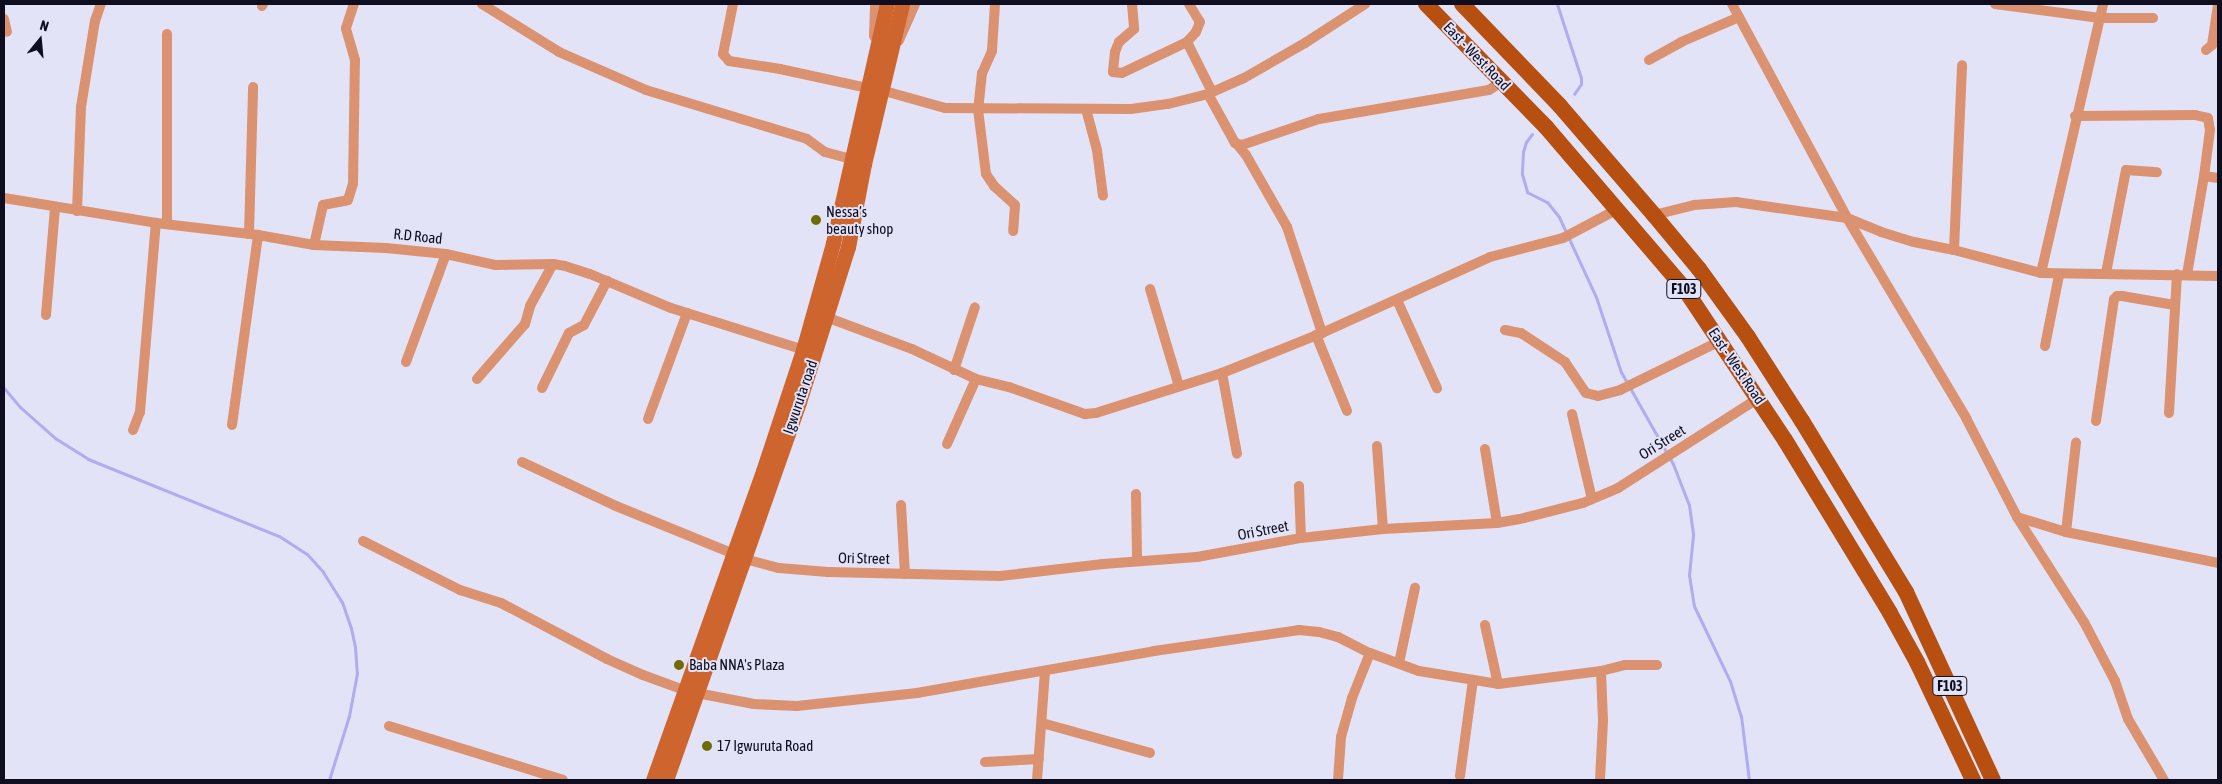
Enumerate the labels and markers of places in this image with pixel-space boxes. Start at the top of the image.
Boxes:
place label: Nessa’s beauty shop [826,202,893,237]
marker: Nessa’s beauty shop [810,214,822,226]
place label: Baba NNA's Plaza [689,656,785,674]
marker: Baba NNA's Plaza [673,659,685,671]
place label: 17 Igwuruta Road [717,737,813,755]
marker: 17 Igwuruta Road [701,740,713,752]

